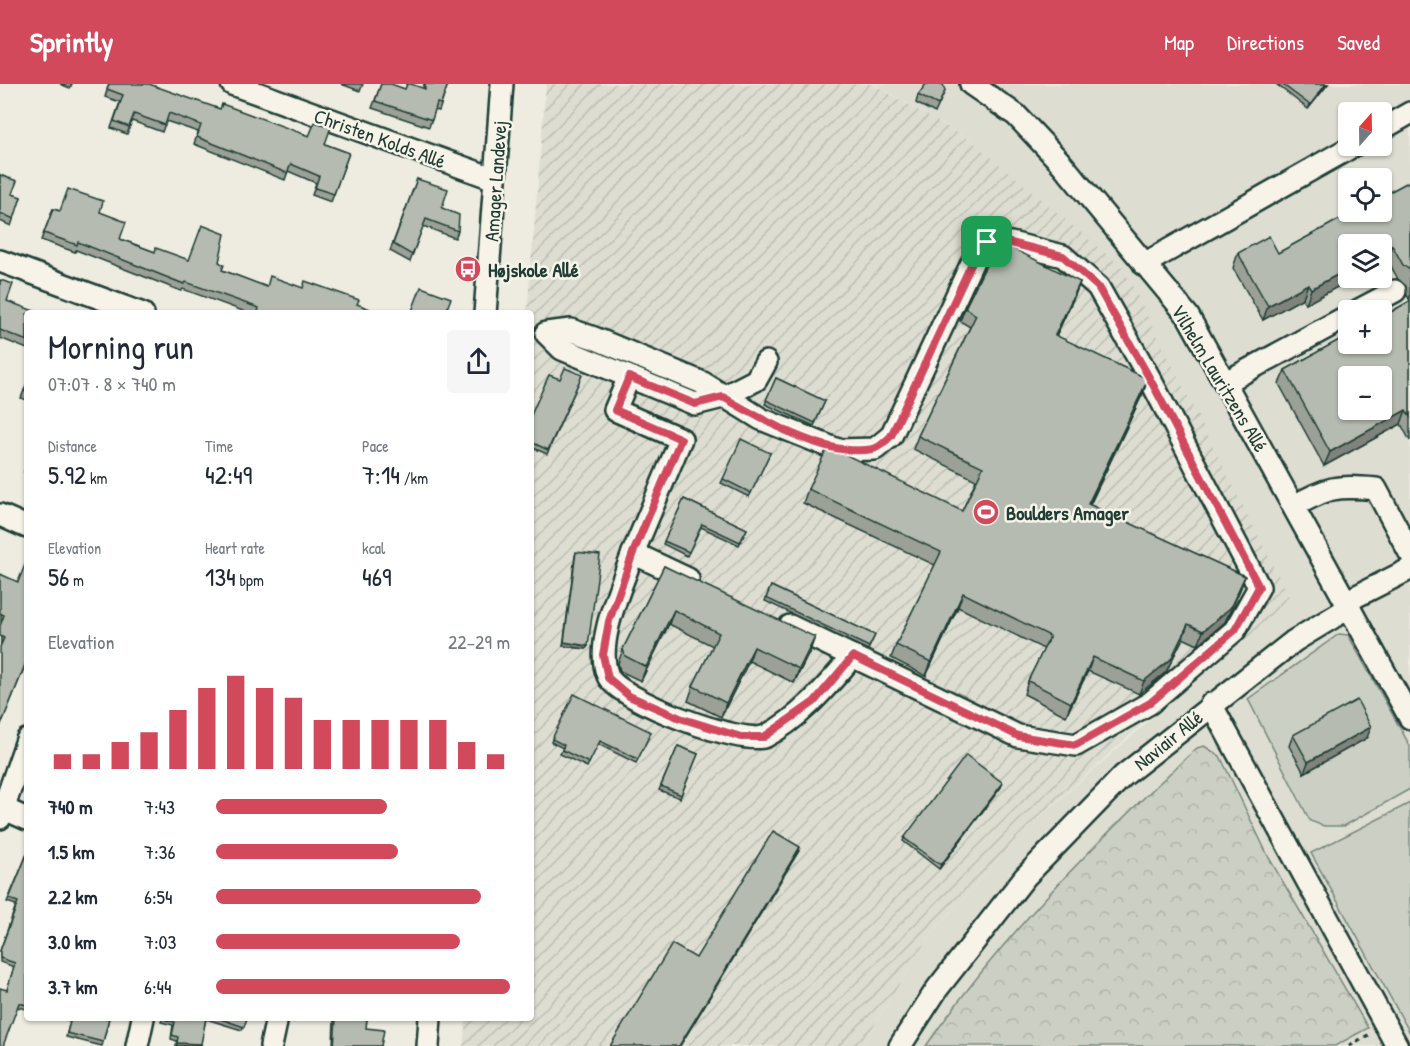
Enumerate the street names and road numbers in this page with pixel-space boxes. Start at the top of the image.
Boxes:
street label: Christen Kolds Allé [311,102,449,174]
street label: Amager Landevej [477,120,513,242]
street label: Vilhelm Lauritzens Allé [1165,299,1275,457]
street label: Naviair Allé [1128,704,1208,776]

